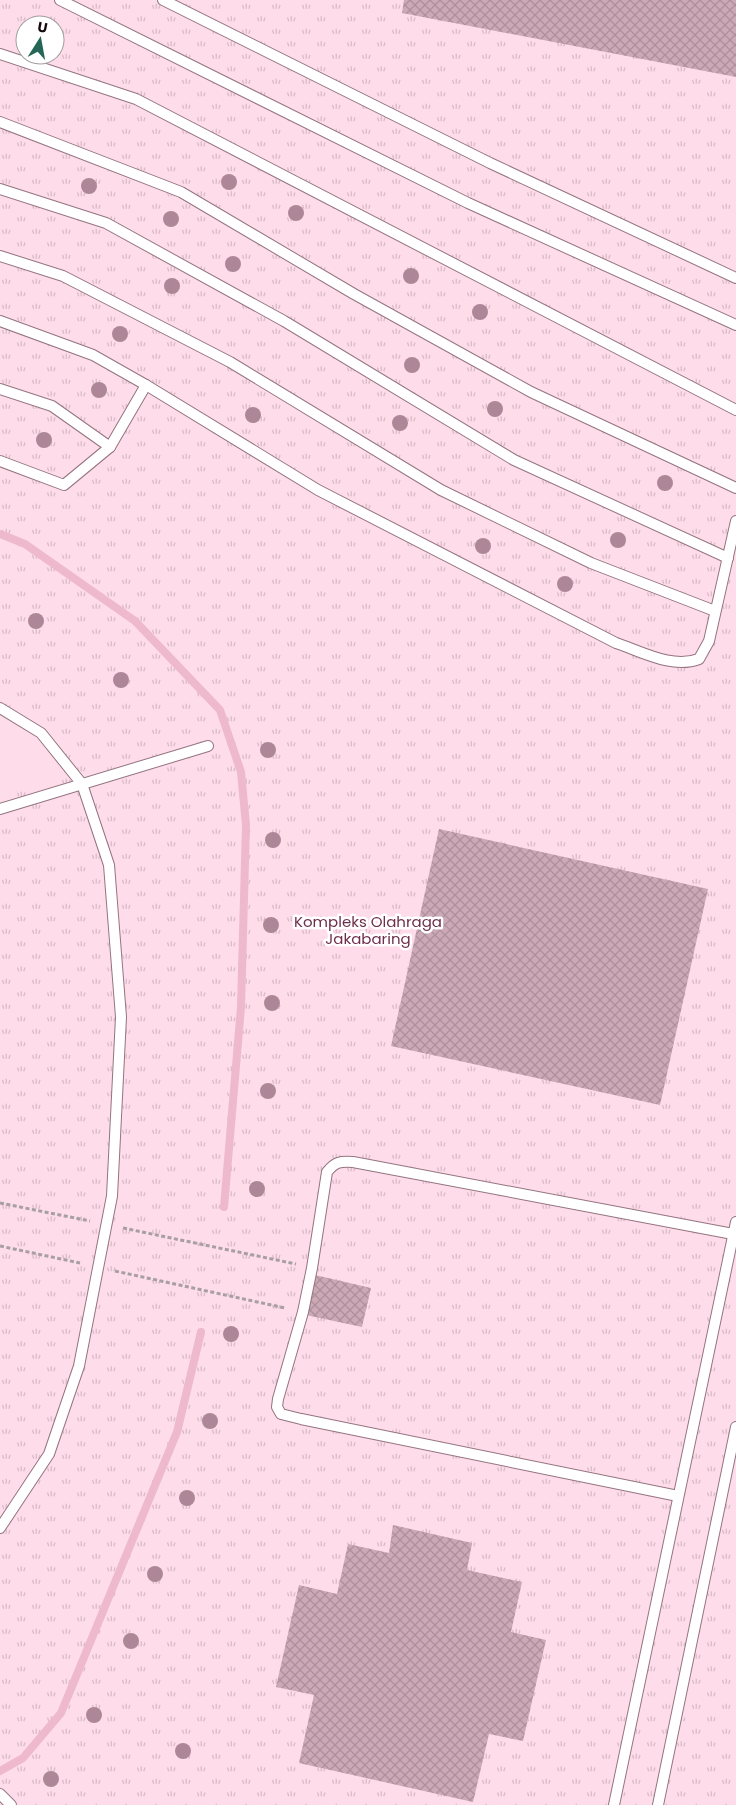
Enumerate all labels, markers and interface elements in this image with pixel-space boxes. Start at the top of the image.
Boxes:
north arrow [15,15,65,65]
text: U [36,16,49,38]
park label: Kompleks Olahraga Jakabaring [294,911,442,949]

